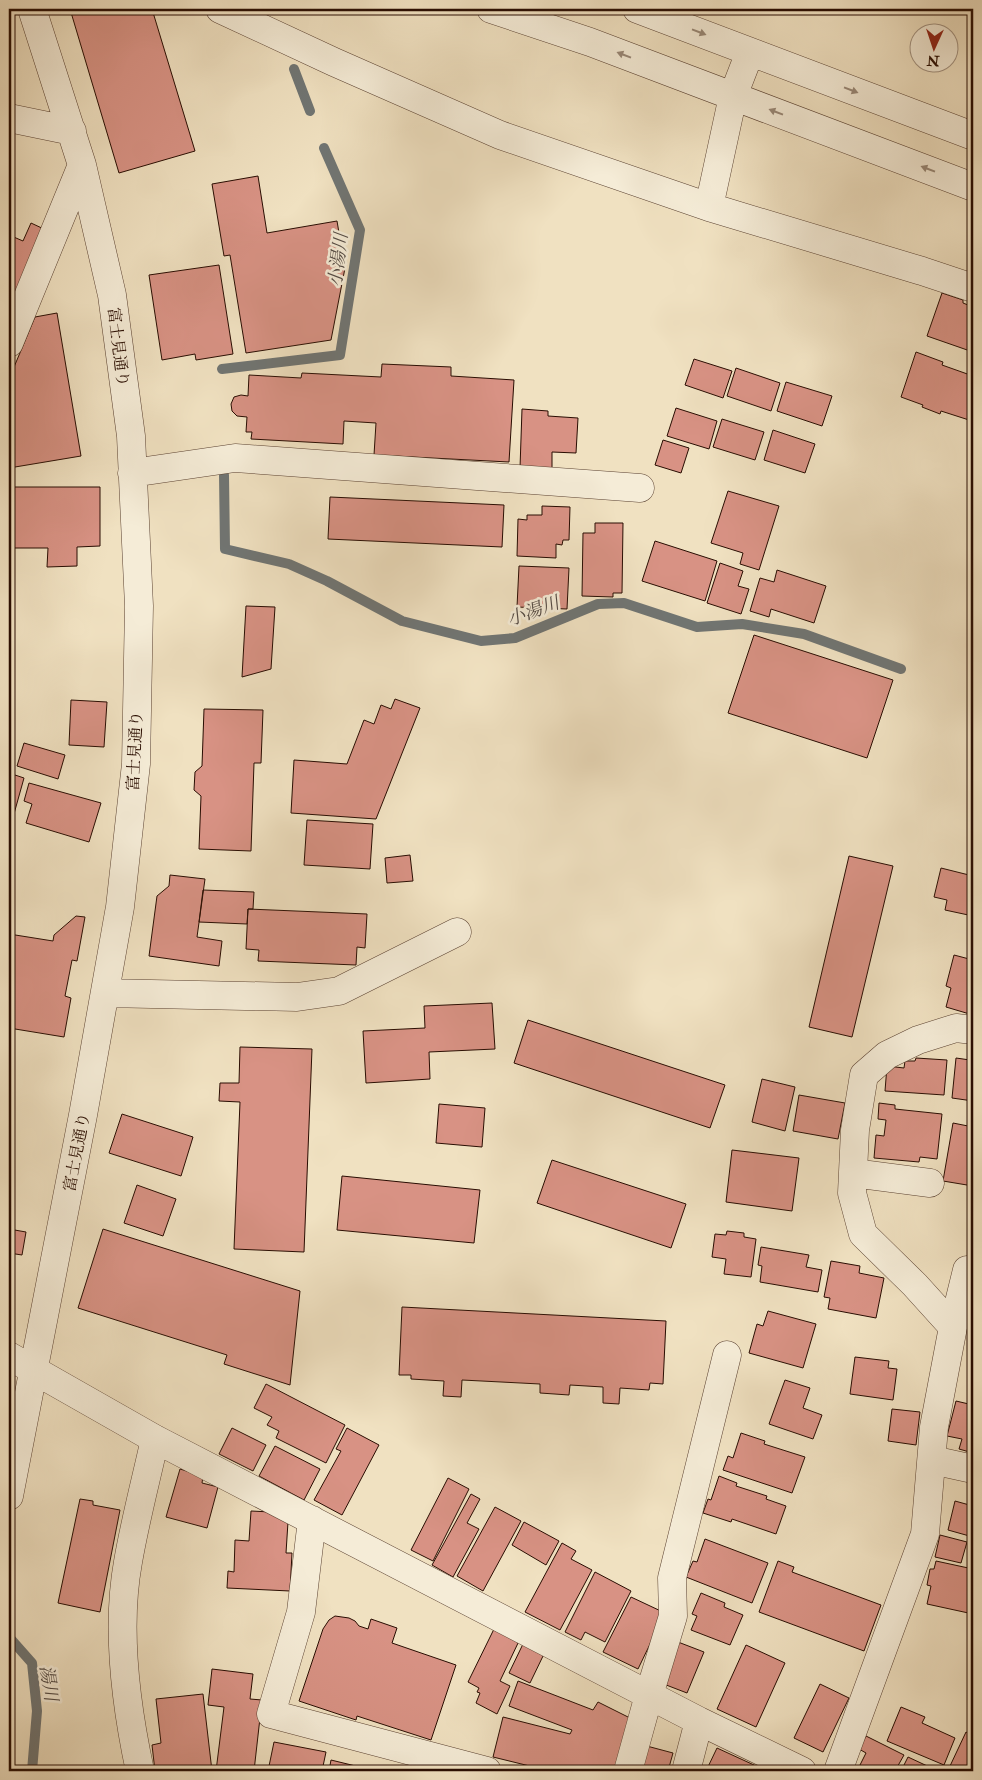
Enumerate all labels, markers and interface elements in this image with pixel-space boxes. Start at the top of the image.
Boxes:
north arrow [910,22,960,72]
one-way arrow [692,28,707,36]
one-way arrow [616,51,631,58]
text: N [926,52,941,69]
one-way arrow [843,87,858,94]
one-way arrow [768,108,783,116]
one-way arrow [920,165,935,173]
water label: 小湯川 [324,230,353,288]
street label: 富士見通り [103,306,133,388]
water label: 小湯川 [504,591,564,632]
street label: 富士見通り [123,711,147,792]
street label: 富士見通り [60,1111,94,1193]
water label: 湯川 [34,1664,63,1705]

